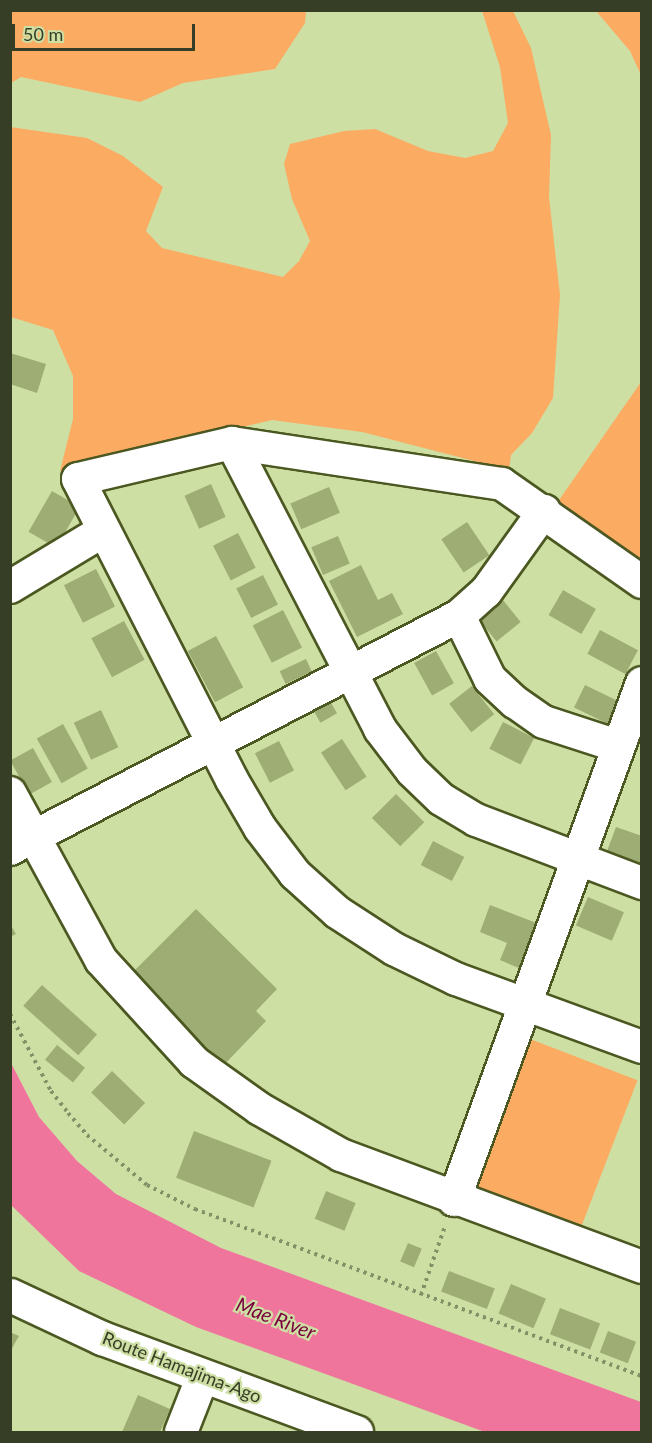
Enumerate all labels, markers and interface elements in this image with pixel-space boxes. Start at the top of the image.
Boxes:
scale bar [15,12,198,50]
text: 50 m [23,23,63,45]
water label: Mae River [233,1292,319,1344]
street label: Route Hamajima-Ago [100,1327,264,1407]

